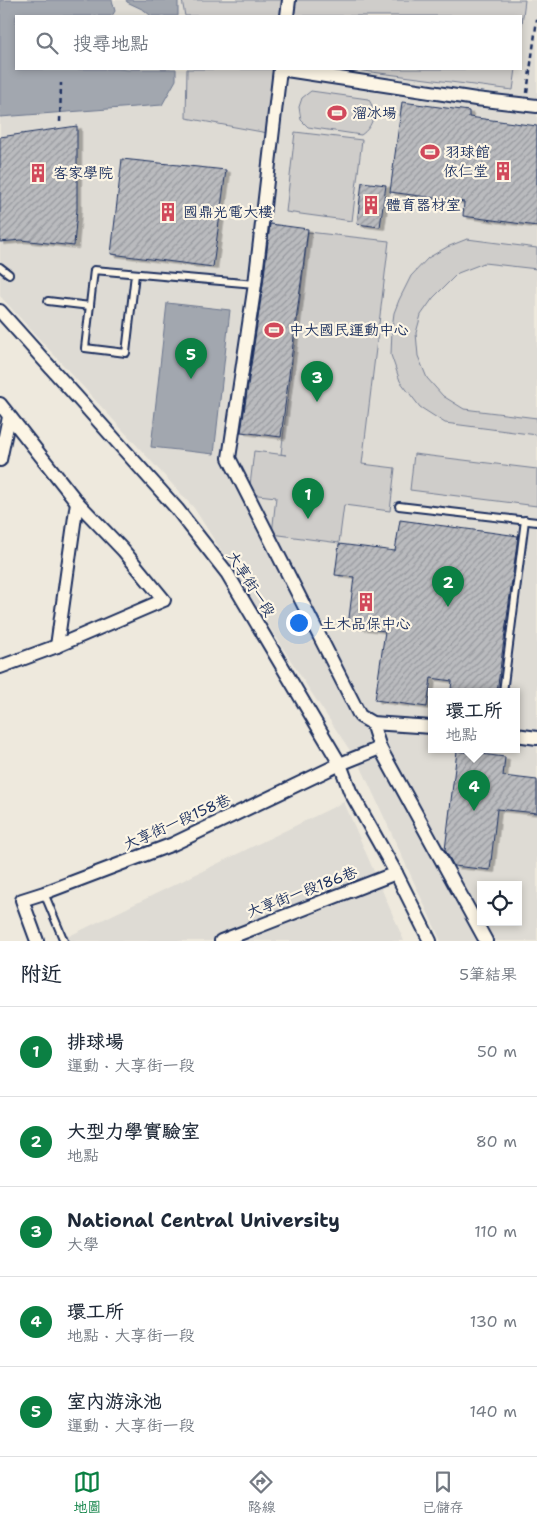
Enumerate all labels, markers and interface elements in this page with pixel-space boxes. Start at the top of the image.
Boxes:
search box [15,15,522,70]
icon: search [33,29,61,57]
text: 搜尋地點 [73,31,149,56]
sports icon: 溜冰場 [326,102,348,124]
place label: 溜冰場 [352,103,397,123]
sports icon: 羽球館 [419,141,441,163]
place label: 羽球館 [445,142,490,162]
building icon: 依仁堂 [492,160,514,182]
place label: 依仁堂 [443,161,488,181]
building icon: 客家學院 [27,162,49,184]
place label: 客家學院 [53,163,113,183]
building icon: 體育器材室 [360,194,382,216]
place label: 體育器材室 [386,195,461,215]
building icon: 國鼎光電大樓 [157,201,179,223]
place label: 國鼎光電大樓 [183,202,273,222]
sports icon: 中大國民運動中心 [263,319,285,341]
place label: 中大國民運動中心 [289,320,409,340]
pin: 5 [175,338,207,379]
pin: 3 [301,361,333,402]
pin: 1 [292,478,324,519]
street label: 大享街一段 [222,547,280,621]
pin: 2 [432,566,464,607]
building icon: 土木品保中心 [355,591,377,613]
your location [286,610,312,636]
place label: 土木品保中心 [321,614,411,634]
popup [428,688,520,753]
text: 環工所 [445,698,503,723]
text: 地點 [445,724,478,745]
pin: 4 [458,770,490,811]
street label: 大享街一段158巷 [120,789,234,855]
street label: 大享街一段186巷 [244,862,360,922]
map controls [477,881,522,926]
button: locate [477,881,522,926]
text: 附近 [20,960,62,988]
text: 5筆結果 [459,964,517,985]
text: 排球場 [67,1029,124,1054]
text: 1 [32,1041,40,1062]
text: 50 m [477,1041,517,1062]
text: 運動 · 大享街一段 [67,1055,194,1076]
text: 大型力學實驗室 [67,1119,200,1144]
text: 2 [30,1131,42,1152]
text: 80 m [476,1131,517,1152]
text: 地點 [67,1145,99,1166]
text: National Central University [67,1208,340,1233]
text: 3 [30,1221,42,1242]
text: 110 m [474,1221,517,1242]
text: 大學 [67,1234,99,1255]
text: 環工所 [67,1299,124,1324]
text: 4 [30,1311,42,1332]
text: 130 m [470,1311,517,1332]
text: 地點 · 大享街一段 [67,1325,194,1346]
text: 室內游泳池 [67,1389,162,1414]
text: 5 [31,1401,41,1422]
text: 140 m [470,1401,517,1422]
text: 運動 · 大享街一段 [67,1415,194,1436]
tab: 地圖 [73,1468,101,1516]
tab: 路線 [247,1468,275,1516]
tab: 已儲存 [422,1468,464,1516]

